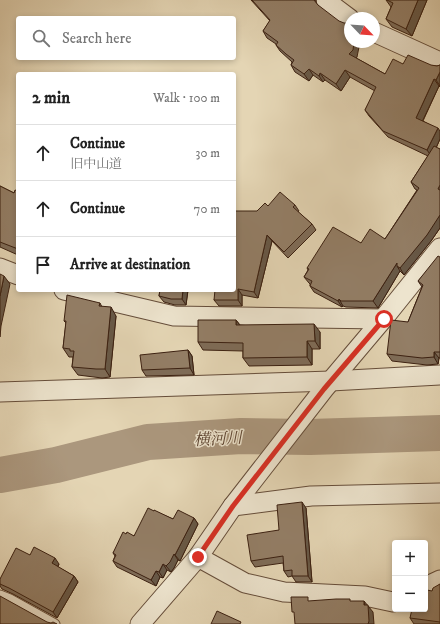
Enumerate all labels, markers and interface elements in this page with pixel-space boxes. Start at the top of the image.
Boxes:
north arrow [344,12,380,48]
search box [16,16,236,60]
icon: search [30,27,52,49]
text: Search here [62,29,131,48]
text: 2 min [32,87,70,109]
text: Walk · 100 m [153,90,220,106]
text: Continue [70,134,125,153]
icon: ahead [32,142,54,164]
text: 30 m [196,145,220,161]
text: 旧中山道 [70,156,122,172]
icon: ahead [32,198,54,220]
text: Continue [70,199,125,218]
text: 70 m [194,201,220,217]
icon: arrive [32,254,54,276]
text: Arrive at destination [70,255,190,274]
route start [375,310,393,328]
water label: 横河川 [194,428,245,450]
map controls [392,540,428,612]
button: + [392,540,428,576]
route end [189,548,207,566]
button: − [392,576,428,612]

